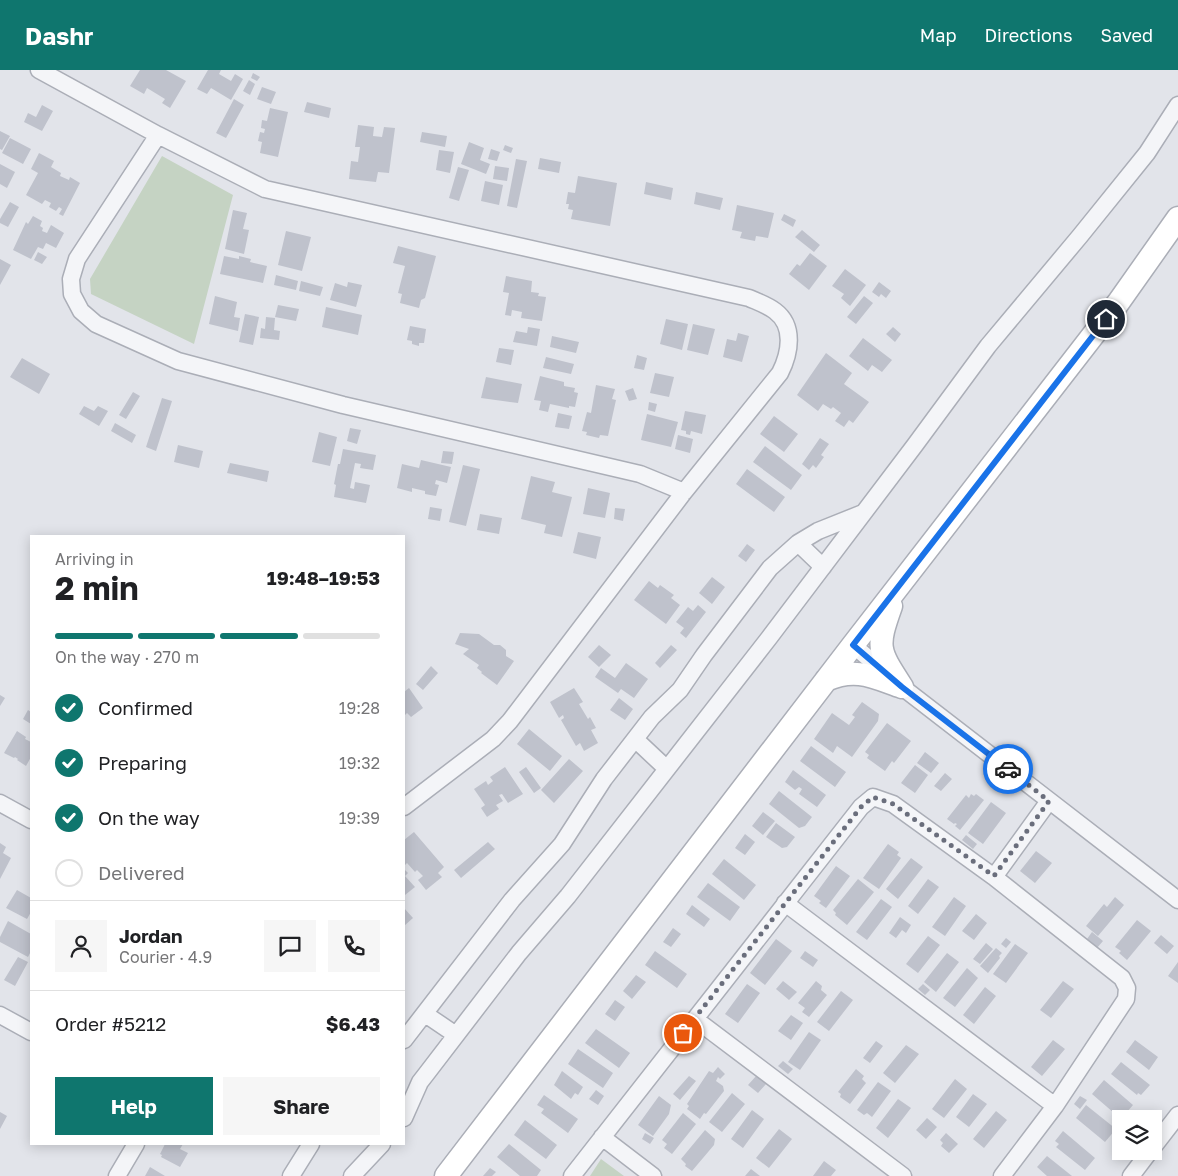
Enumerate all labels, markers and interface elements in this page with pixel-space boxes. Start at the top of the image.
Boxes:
text: Dashr [25,21,93,50]
text: Map [920,24,956,46]
text: Directions [984,24,1072,46]
text: Saved [1100,24,1153,46]
pin [1085,298,1127,340]
icon: home [1092,305,1120,333]
text: Arriving in [55,549,134,569]
text: 19:48–19:53 [267,566,380,589]
text: 2 min [55,569,139,607]
text: On the way · 270 m [55,647,199,667]
icon: check [55,694,83,722]
text: Confirmed [98,696,193,719]
text: 19:28 [339,698,380,718]
courier [983,744,1033,794]
icon: check [55,749,83,777]
text: Preparing [98,751,187,774]
text: 19:32 [339,753,380,773]
icon: car [994,755,1022,783]
icon: check [55,804,83,832]
text: On the way [98,806,200,829]
text: 19:39 [339,808,380,828]
text: Delivered [98,861,185,884]
button: person [55,920,107,972]
button: chat [264,920,316,972]
button: phone [328,920,380,972]
text: Jordan [119,924,183,947]
text: Courier · 4.9 [119,947,212,967]
text: Order #5212 [55,1012,166,1035]
text: $6.43 [326,1012,380,1035]
pin [662,1012,704,1054]
icon: bag [669,1019,697,1047]
button: Help [55,1077,213,1135]
button: Share [223,1077,380,1135]
map controls [1112,1110,1162,1160]
button: layers [1112,1110,1162,1160]

